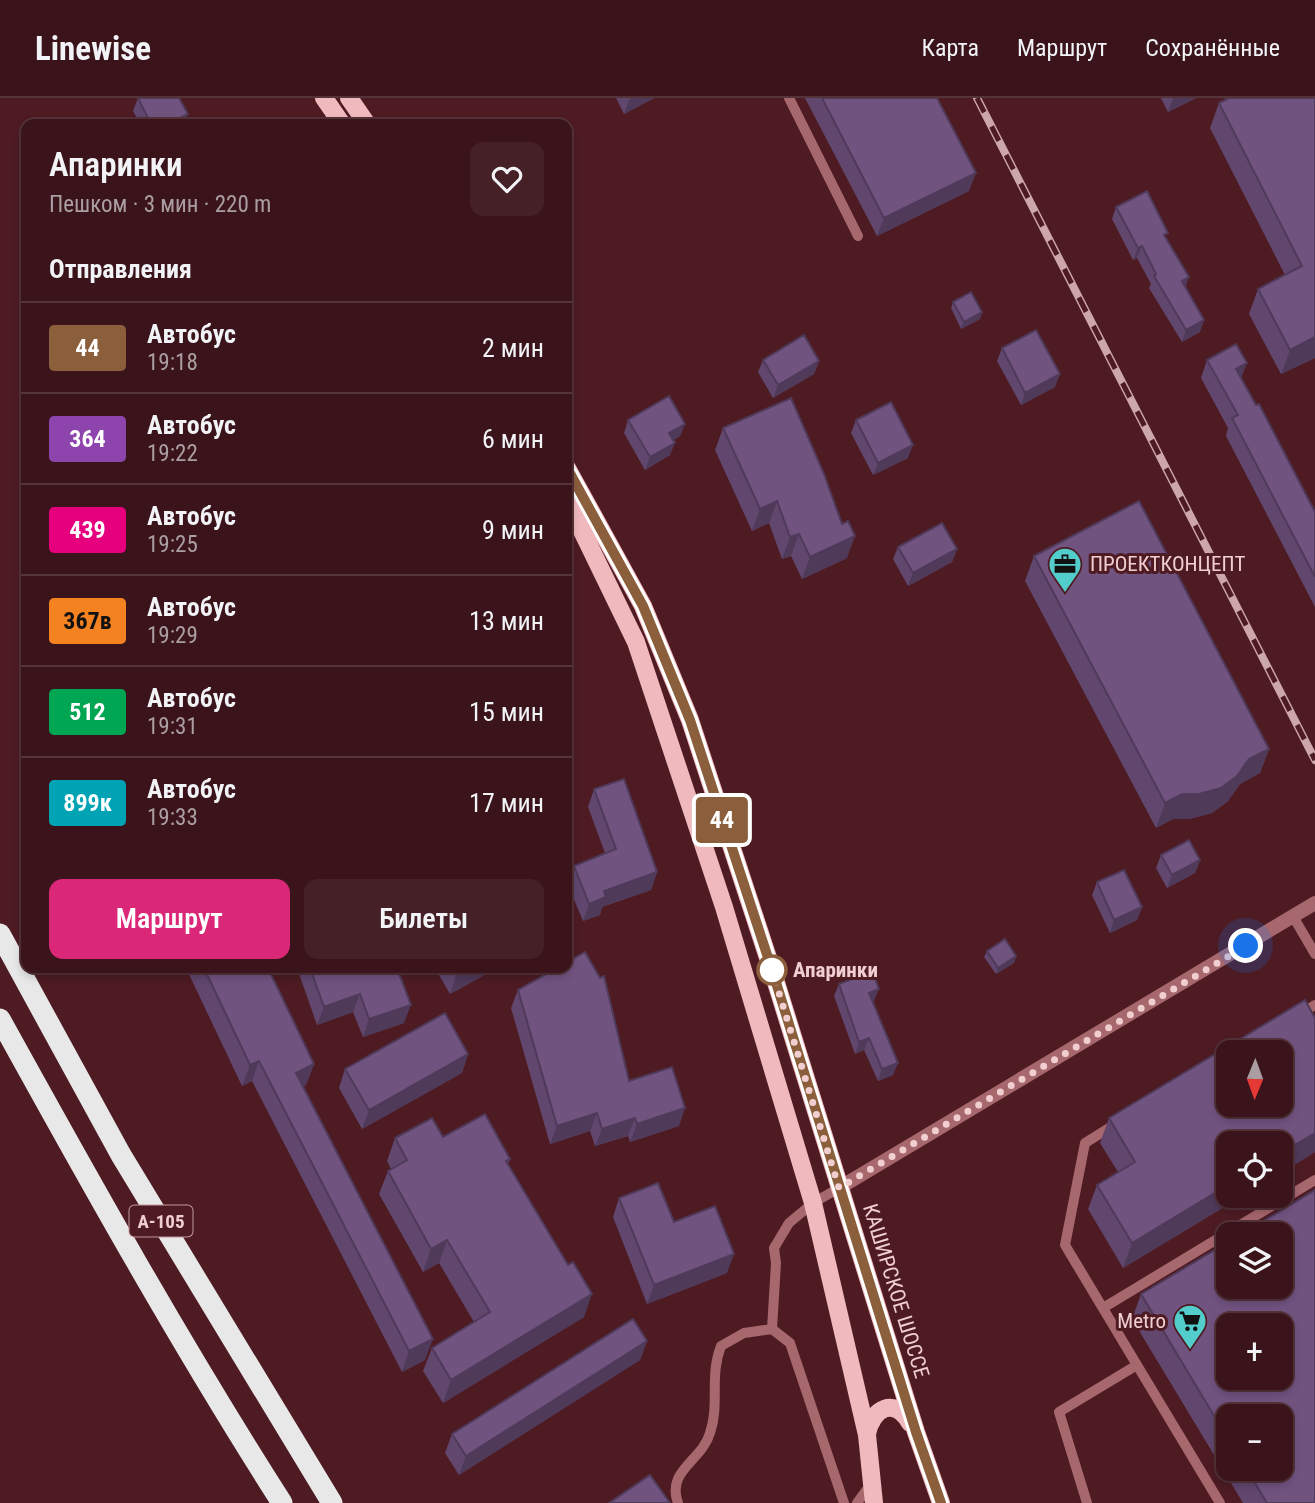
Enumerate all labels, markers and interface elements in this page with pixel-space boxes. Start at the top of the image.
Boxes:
text: Linewise [35,29,151,68]
text: Карта [922,34,979,62]
text: Маршрут [1017,34,1107,62]
text: Сохранённые [1145,34,1280,62]
button: heart [470,142,544,216]
text: Апаринки [49,145,183,184]
text: Пешком · 3 мин · 220 m [49,191,271,218]
text: Отправления [49,254,192,284]
text: Автобус [147,319,236,349]
text: 2 мин [482,333,544,363]
text: 44 [75,334,100,362]
text: 19:18 [147,349,198,376]
text: Автобус [147,410,236,440]
text: 6 мин [482,424,544,454]
text: 364 [69,425,106,453]
text: 19:22 [147,440,198,467]
text: Автобус [147,501,236,531]
text: 9 мин [482,515,544,545]
text: 439 [69,516,106,544]
text: 19:25 [147,531,198,558]
office icon: ПРОЕКТКОНЦЕПТ [1046,545,1084,594]
place label: ПРОЕКТКОНЦЕПТ [1090,552,1245,576]
text: Автобус [147,592,236,622]
text: 13 мин [469,606,544,636]
text: 367в [63,607,112,635]
text: 19:29 [147,622,198,649]
text: Автобус [147,683,236,713]
text: 15 мин [469,697,544,727]
text: 512 [69,698,106,726]
text: 19:31 [147,713,198,740]
text: Автобус [147,774,236,804]
text: 17 мин [469,788,544,818]
text: 899к [63,789,112,817]
line badge: 44 [690,797,754,843]
text: 19:33 [147,804,198,831]
text: 44 [710,806,734,834]
button: Маршрут [49,879,290,959]
button: Билеты [304,879,544,959]
your location [1228,928,1263,963]
marker: Апаринки [757,955,787,985]
place label: Апаринки [793,958,878,982]
north arrow [1216,1040,1293,1116]
map controls [1216,1040,1293,1481]
button: locate [1216,1131,1293,1208]
street label: КАШИРСКОЕ ШОССЕ [858,1201,934,1381]
road number: А-105 [130,1205,192,1236]
button: layers [1216,1222,1293,1299]
supermarket icon: Metro [1171,1302,1209,1351]
place label: Metro [1117,1309,1166,1333]
button: + [1216,1313,1293,1390]
button: − [1216,1404,1293,1481]

